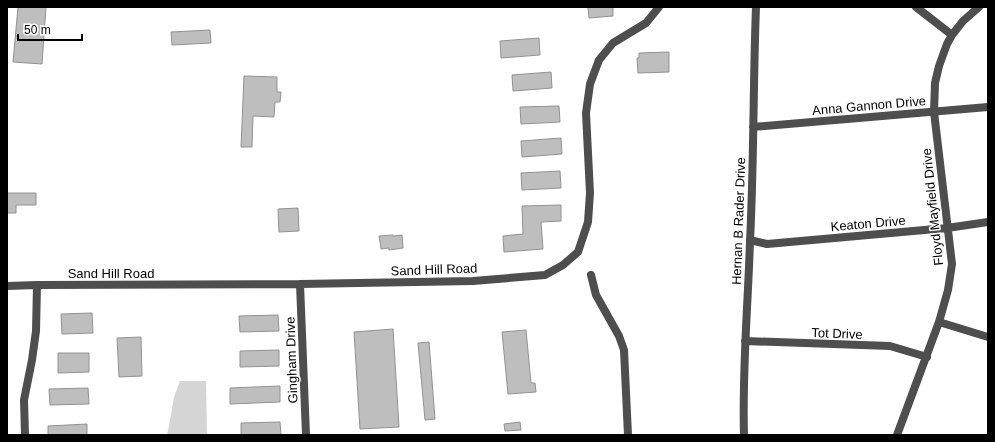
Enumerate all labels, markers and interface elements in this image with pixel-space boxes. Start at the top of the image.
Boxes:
scale bar [18,16,82,42]
text: 50 m [24,23,51,37]
street label: Anna Gannon Drive [812,93,927,118]
street label: Floyd Mayfield Drive [919,148,946,266]
street label: Hernan B Rader Drive [729,157,748,285]
street label: Keaton Drive [830,213,906,234]
street label: Sand Hill Road [390,260,478,279]
street label: Sand Hill Road [68,266,154,281]
street label: Gingham Drive [282,316,301,404]
street label: Tot Drive [811,325,863,342]

